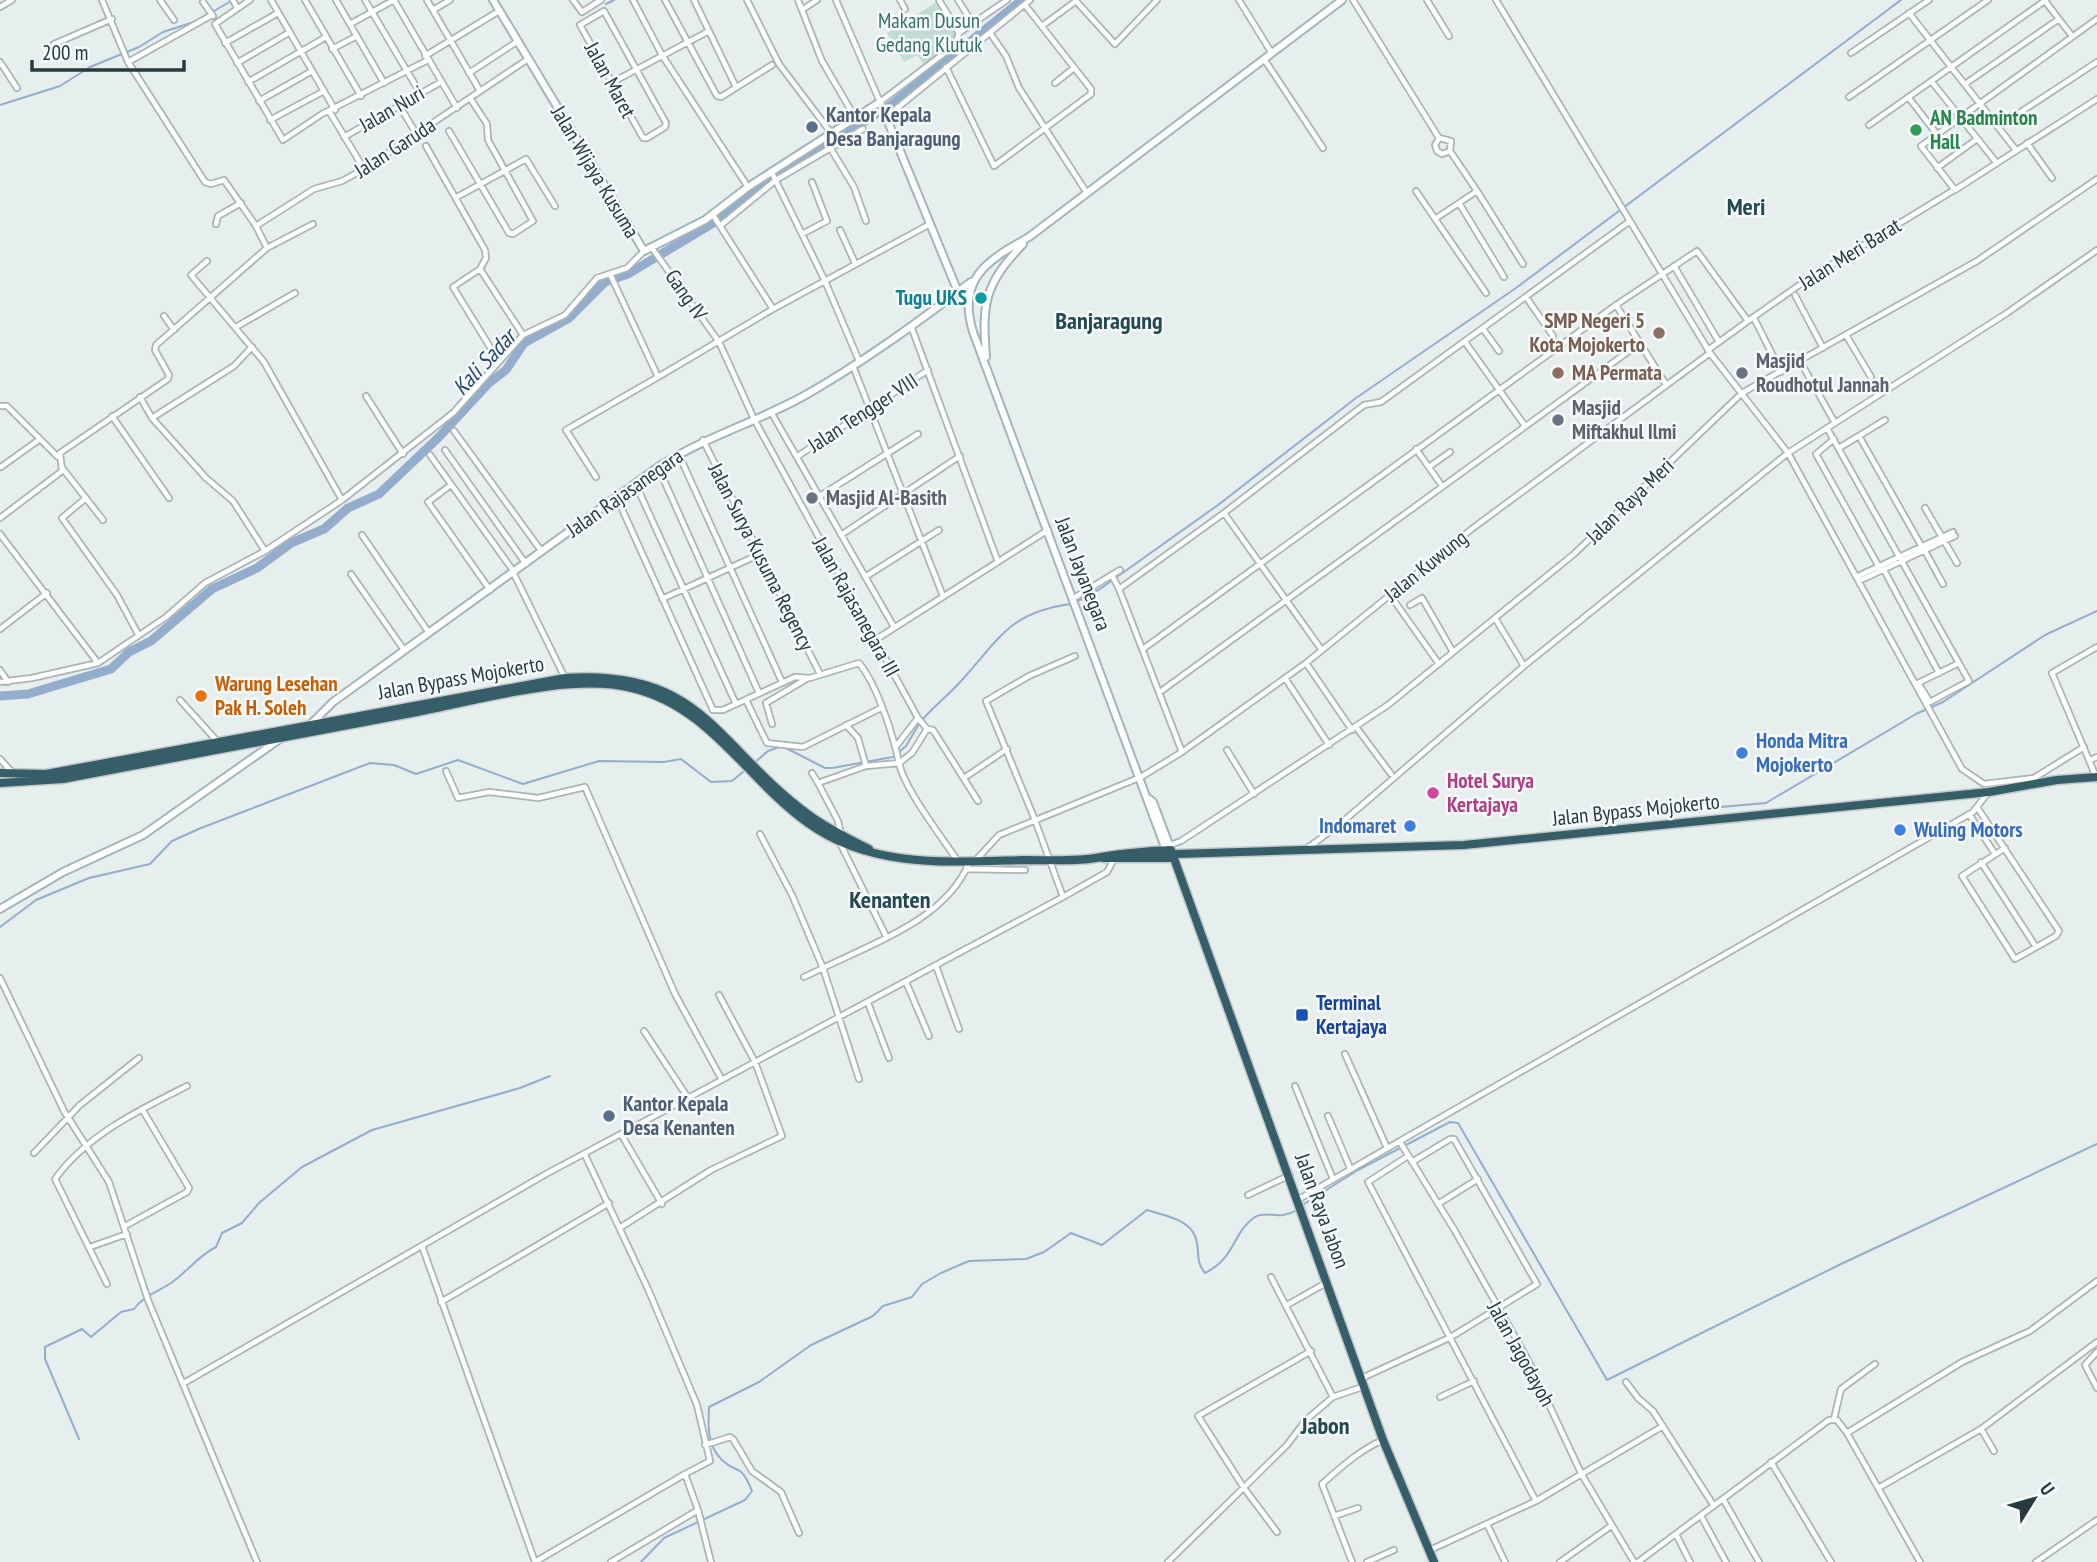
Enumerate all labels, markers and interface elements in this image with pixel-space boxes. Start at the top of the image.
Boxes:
park label: Makam Dusun Gedang Klutuk [876,7,982,58]
scale bar [32,28,184,72]
street label: Jalan Maret [578,36,642,123]
text: 200 m [42,39,88,66]
street label: Jalan Nuri [353,79,429,139]
street label: Jalan Wijaya Kusuma [545,100,646,243]
place label: Kantor Kepala Desa Banjaragung [826,101,961,152]
place label: AN Badminton Hall [1929,104,2037,155]
street label: Jalan Garuda [348,111,440,184]
marker: Kantor Kepala Desa Banjaragung [804,119,820,135]
marker: AN Badminton Hall [1908,122,1924,138]
district label: Meri [1727,191,1765,222]
street label: Jalan Meri Barat [1793,211,1906,296]
street label: Gang IV [659,264,714,326]
place label: Tugu UKS [896,284,967,311]
marker: Tugu UKS [973,290,989,306]
district label: Banjaragung [1055,305,1163,336]
place label: SMP Negeri 5 Kota Mojokerto [1530,307,1645,358]
water label: Kali Sadar [446,320,524,401]
marker: SMP Negeri 5 Kota Mojokerto [1651,325,1667,341]
place label: Masjid Roudhotul Jannah [1756,347,1889,398]
place label: MA Permata [1572,359,1662,386]
marker: MA Permata [1550,365,1566,381]
marker: Masjid Roudhotul Jannah [1734,365,1750,381]
street label: Jalan Tengger VIII [802,367,923,459]
place label: Masjid Miftakhul Ilmi [1572,394,1677,445]
marker: Masjid Miftakhul Ilmi [1550,412,1566,428]
street label: Jalan Rajasanegara [560,442,688,543]
street label: Jalan Raya Meri [1579,452,1679,550]
street label: Jalan Surya Kusuma Regency [702,458,820,655]
place label: Masjid Al-Basith [826,484,947,511]
marker: Masjid Al-Basith [804,490,820,506]
street label: Jalan Jayanegara [1049,512,1117,634]
street label: Jalan Kuwung [1378,524,1473,608]
street label: Jalan Rajasanegara III [806,531,906,681]
street label: Jalan Bypass Mojokerto [375,650,546,706]
place label: Warung Lesehan Pak H. Soleh [214,670,338,721]
marker: Warung Lesehan Pak H. Soleh [193,688,209,704]
place label: Honda Mitra Mojokerto [1756,727,1848,778]
marker: Honda Mitra Mojokerto [1734,745,1750,761]
place label: Hotel Surya Kertajaya [1447,767,1534,818]
marker: Hotel Surya Kertajaya [1425,785,1441,801]
street label: Jalan Bypass Mojokerto [1550,787,1721,832]
place label: Indomaret [1319,812,1396,839]
place label: Wuling Motors [1913,816,2023,843]
marker: Indomaret [1402,818,1418,834]
marker: Wuling Motors [1892,822,1908,838]
district label: Kenanten [849,884,931,915]
place label: Terminal Kertajaya [1316,989,1387,1040]
marker: Terminal Kertajaya [1294,1007,1310,1023]
place label: Kantor Kepala Desa Kenanten [623,1090,735,1141]
marker: Kantor Kepala Desa Kenanten [601,1108,617,1124]
street label: Jalan Raya Jabon [1289,1149,1356,1272]
street label: Jalan Jagodayoh [1481,1296,1561,1411]
district label: Jabon [1300,1410,1349,1441]
north arrow [1999,1464,2069,1534]
text: U [2035,1478,2060,1500]

